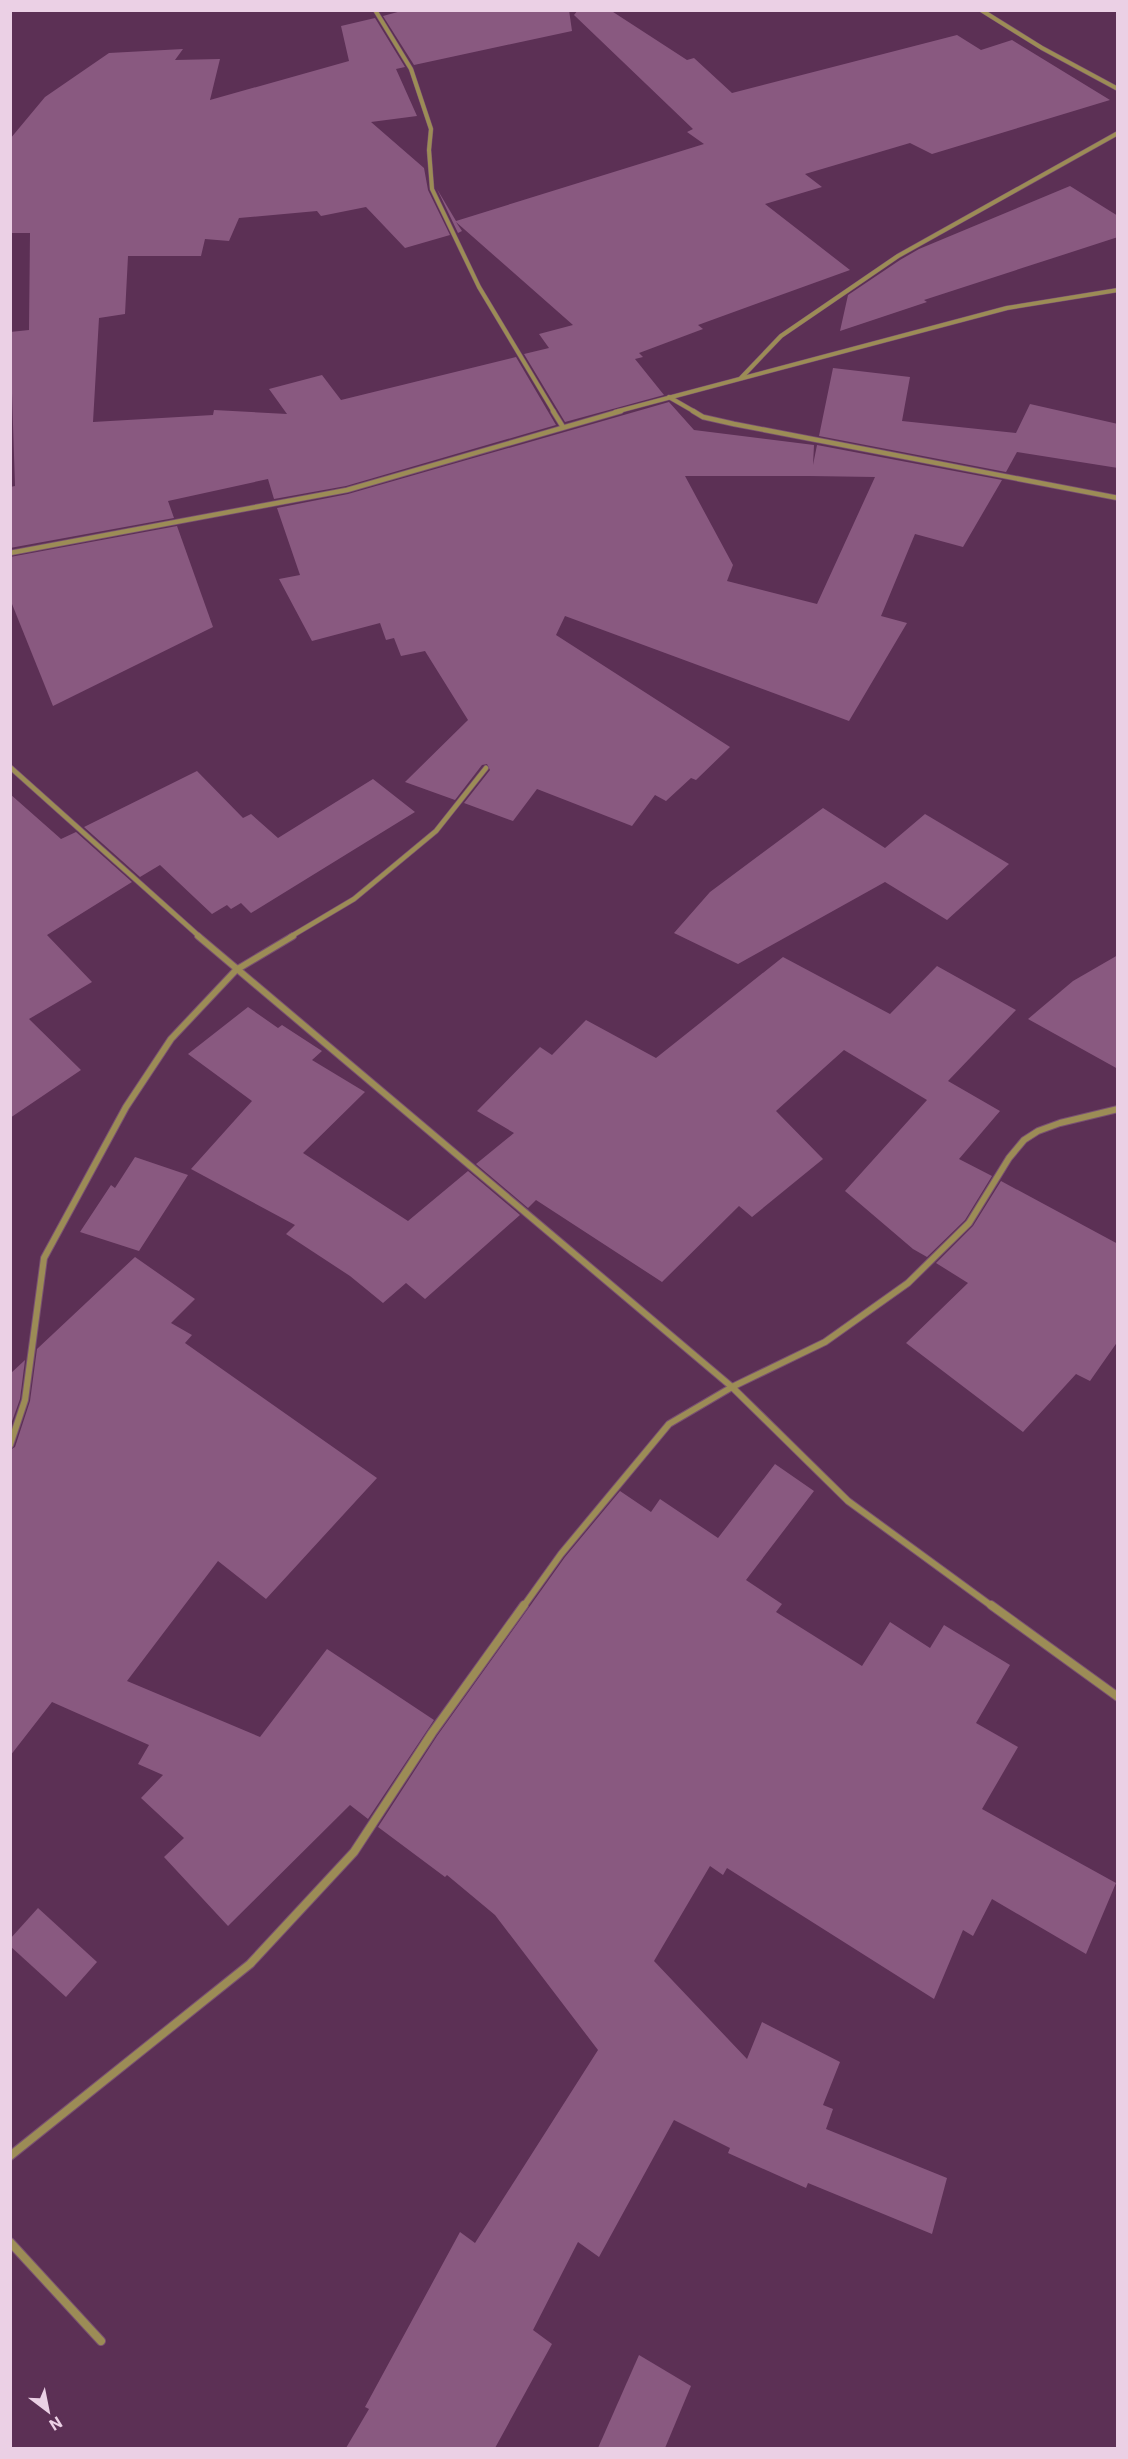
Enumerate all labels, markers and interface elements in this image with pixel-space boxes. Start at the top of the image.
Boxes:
north arrow [18,2381,78,2441]
text: N [46,2412,66,2434]

